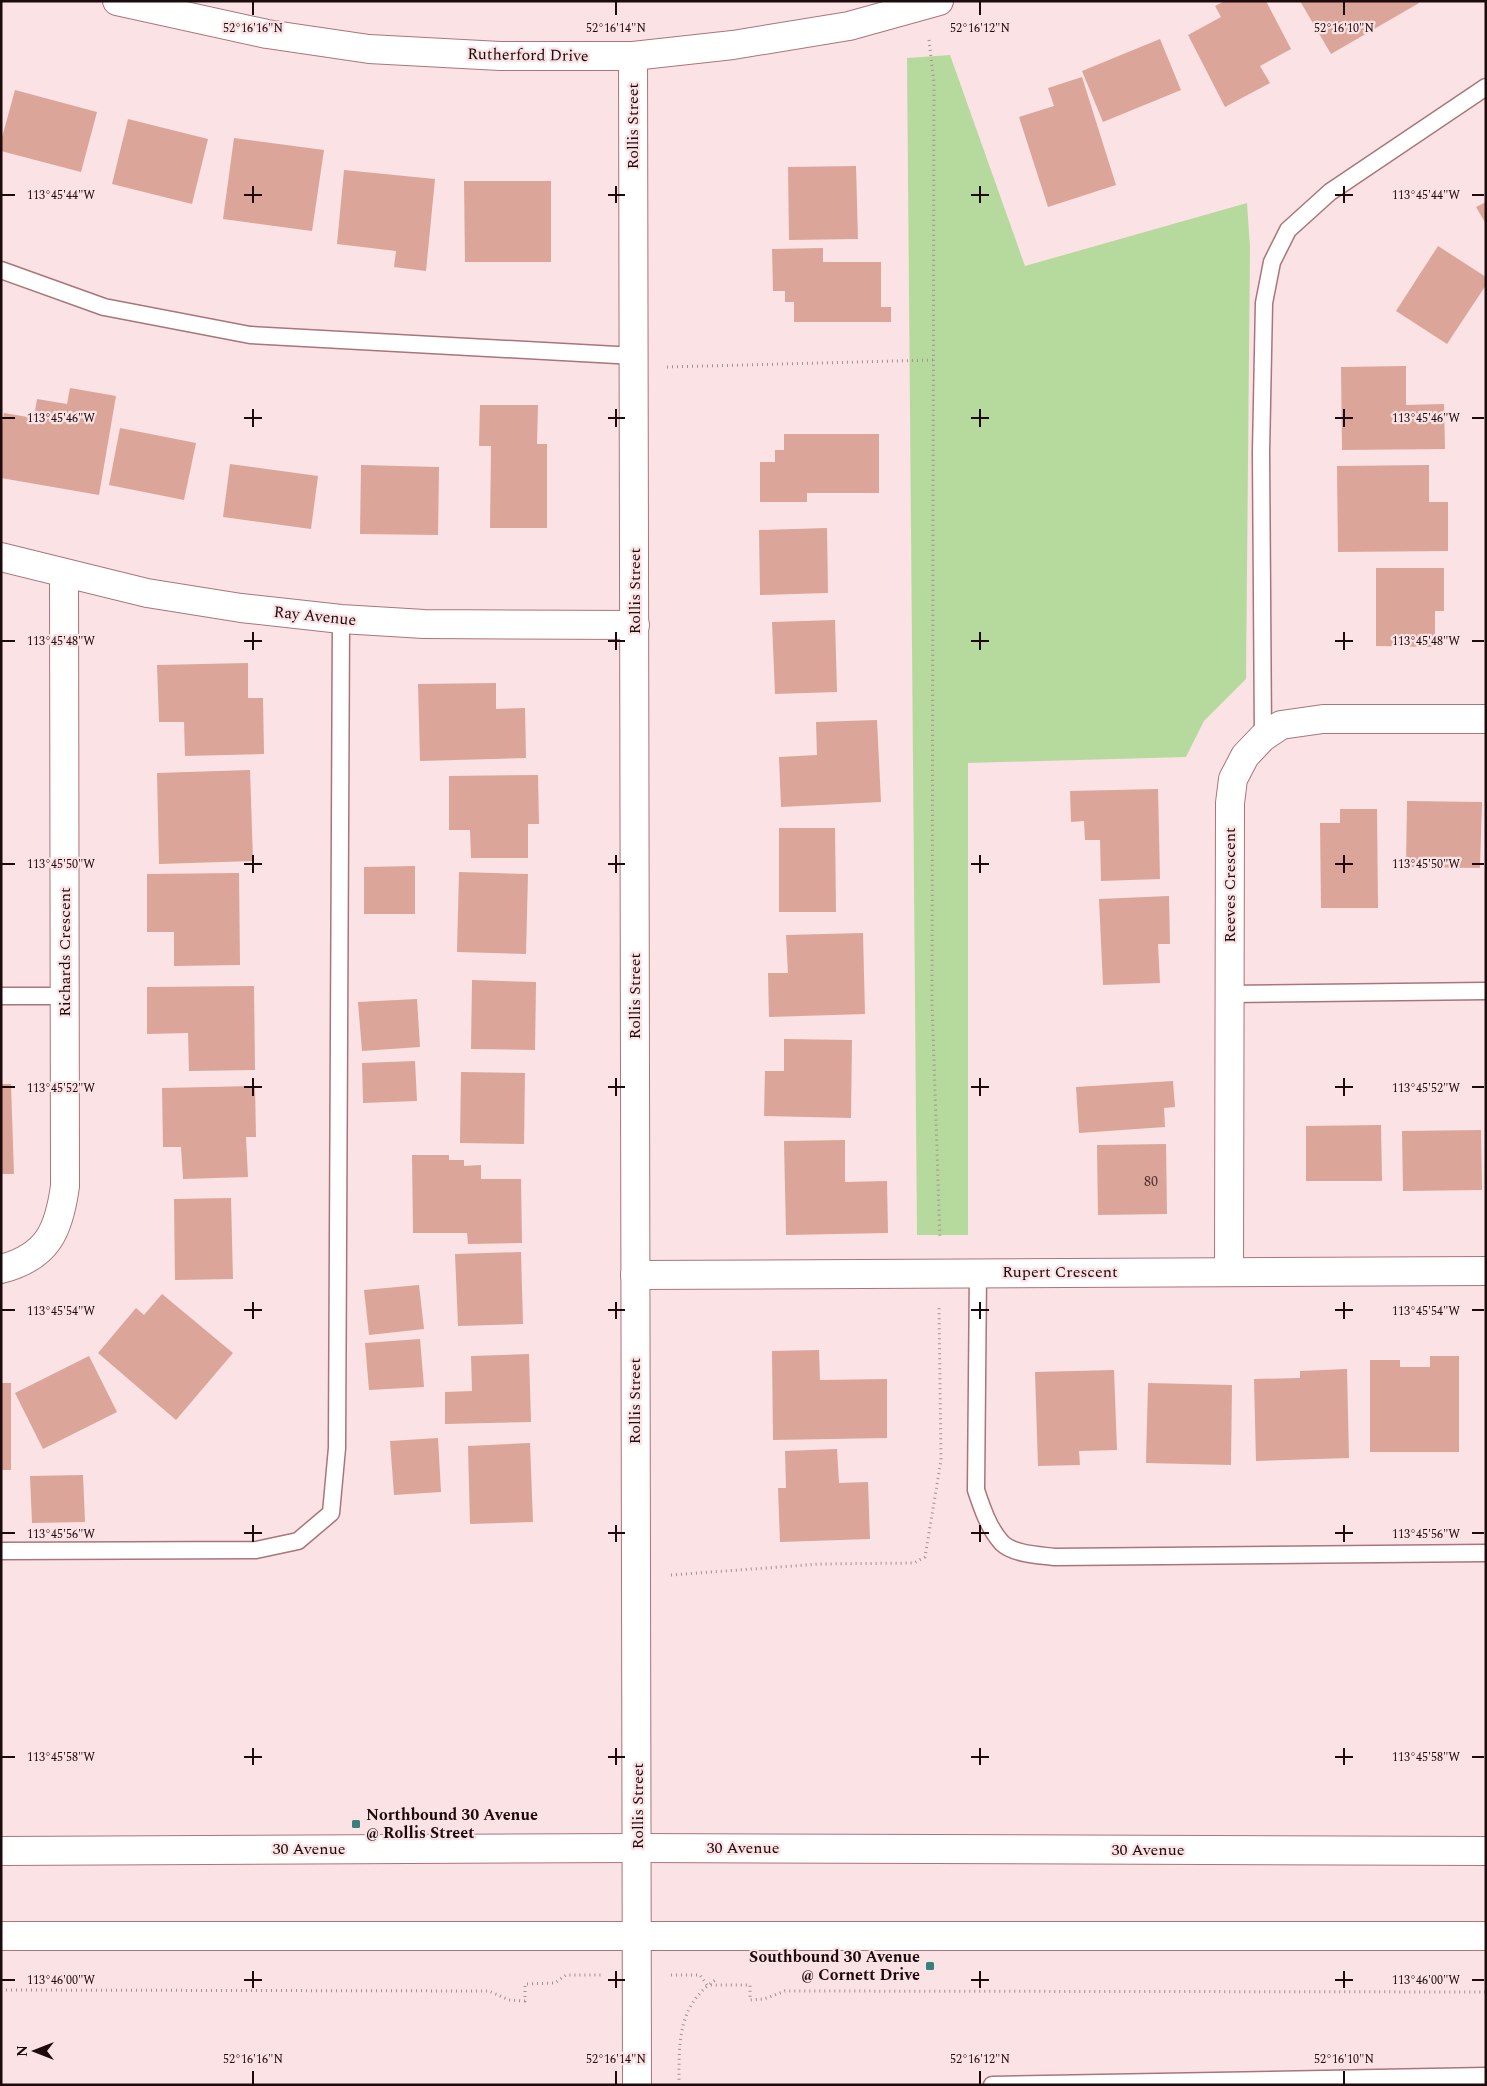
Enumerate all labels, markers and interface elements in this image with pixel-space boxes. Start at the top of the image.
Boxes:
text: 52°16'16"N [223,19,283,38]
text: 52°16'14"N [586,19,646,38]
text: 52°16'12"N [950,19,1010,38]
text: 52°16'10"N [1314,19,1374,38]
street label: Rutherford Drive [467,42,589,68]
street label: Rollis Street [621,82,645,169]
text: 113°45'44"W [27,186,95,205]
text: 113°45'44"W [1392,186,1460,205]
text: 113°45'46"W [27,409,95,428]
text: 113°45'46"W [1392,409,1460,428]
street label: Rollis Street [623,547,647,634]
street label: Ray Avenue [272,600,358,632]
text: 113°45'48"W [27,632,95,651]
text: 113°45'48"W [1392,632,1460,651]
street label: Reeves Crescent [1218,827,1242,943]
text: 113°45'50"W [27,855,95,874]
text: 113°45'50"W [1392,855,1460,874]
street label: Richards Crescent [53,887,77,1017]
street label: Rollis Street [623,952,647,1039]
text: 113°45'52"W [27,1079,95,1098]
text: 113°45'52"W [1392,1079,1460,1098]
house number: 80 [1144,1171,1158,1192]
street label: Rupert Crescent [1002,1260,1118,1284]
text: 113°45'54"W [27,1302,95,1321]
text: 113°45'54"W [1392,1302,1460,1321]
street label: Rollis Street [623,1357,647,1444]
text: 113°45'56"W [27,1525,95,1544]
text: 113°45'56"W [1392,1525,1460,1544]
text: 113°45'58"W [27,1748,95,1767]
text: 113°45'58"W [1392,1748,1460,1767]
street label: Rollis Street [626,1762,650,1849]
place label: Northbound 30 Avenue @ Rollis Street [366,1803,538,1845]
marker: Northbound 30 Avenue @ Rollis Street [350,1818,362,1830]
street label: 30 Avenue [707,1836,779,1860]
street label: 30 Avenue [273,1837,345,1861]
street label: 30 Avenue [1112,1838,1184,1862]
place label: Southbound 30 Avenue @ Cornett Drive [749,1945,920,1987]
marker: Southbound 30 Avenue @ Cornett Drive [924,1960,936,1972]
text: 113°46'00"W [27,1971,95,1990]
text: 113°46'00"W [1392,1971,1460,1990]
north arrow [10,2026,60,2076]
text: N [12,2045,33,2057]
text: 52°16'16"N [223,2050,283,2069]
text: 52°16'14"N [586,2050,646,2069]
text: 52°16'12"N [950,2050,1010,2069]
text: 52°16'10"N [1314,2050,1374,2069]

